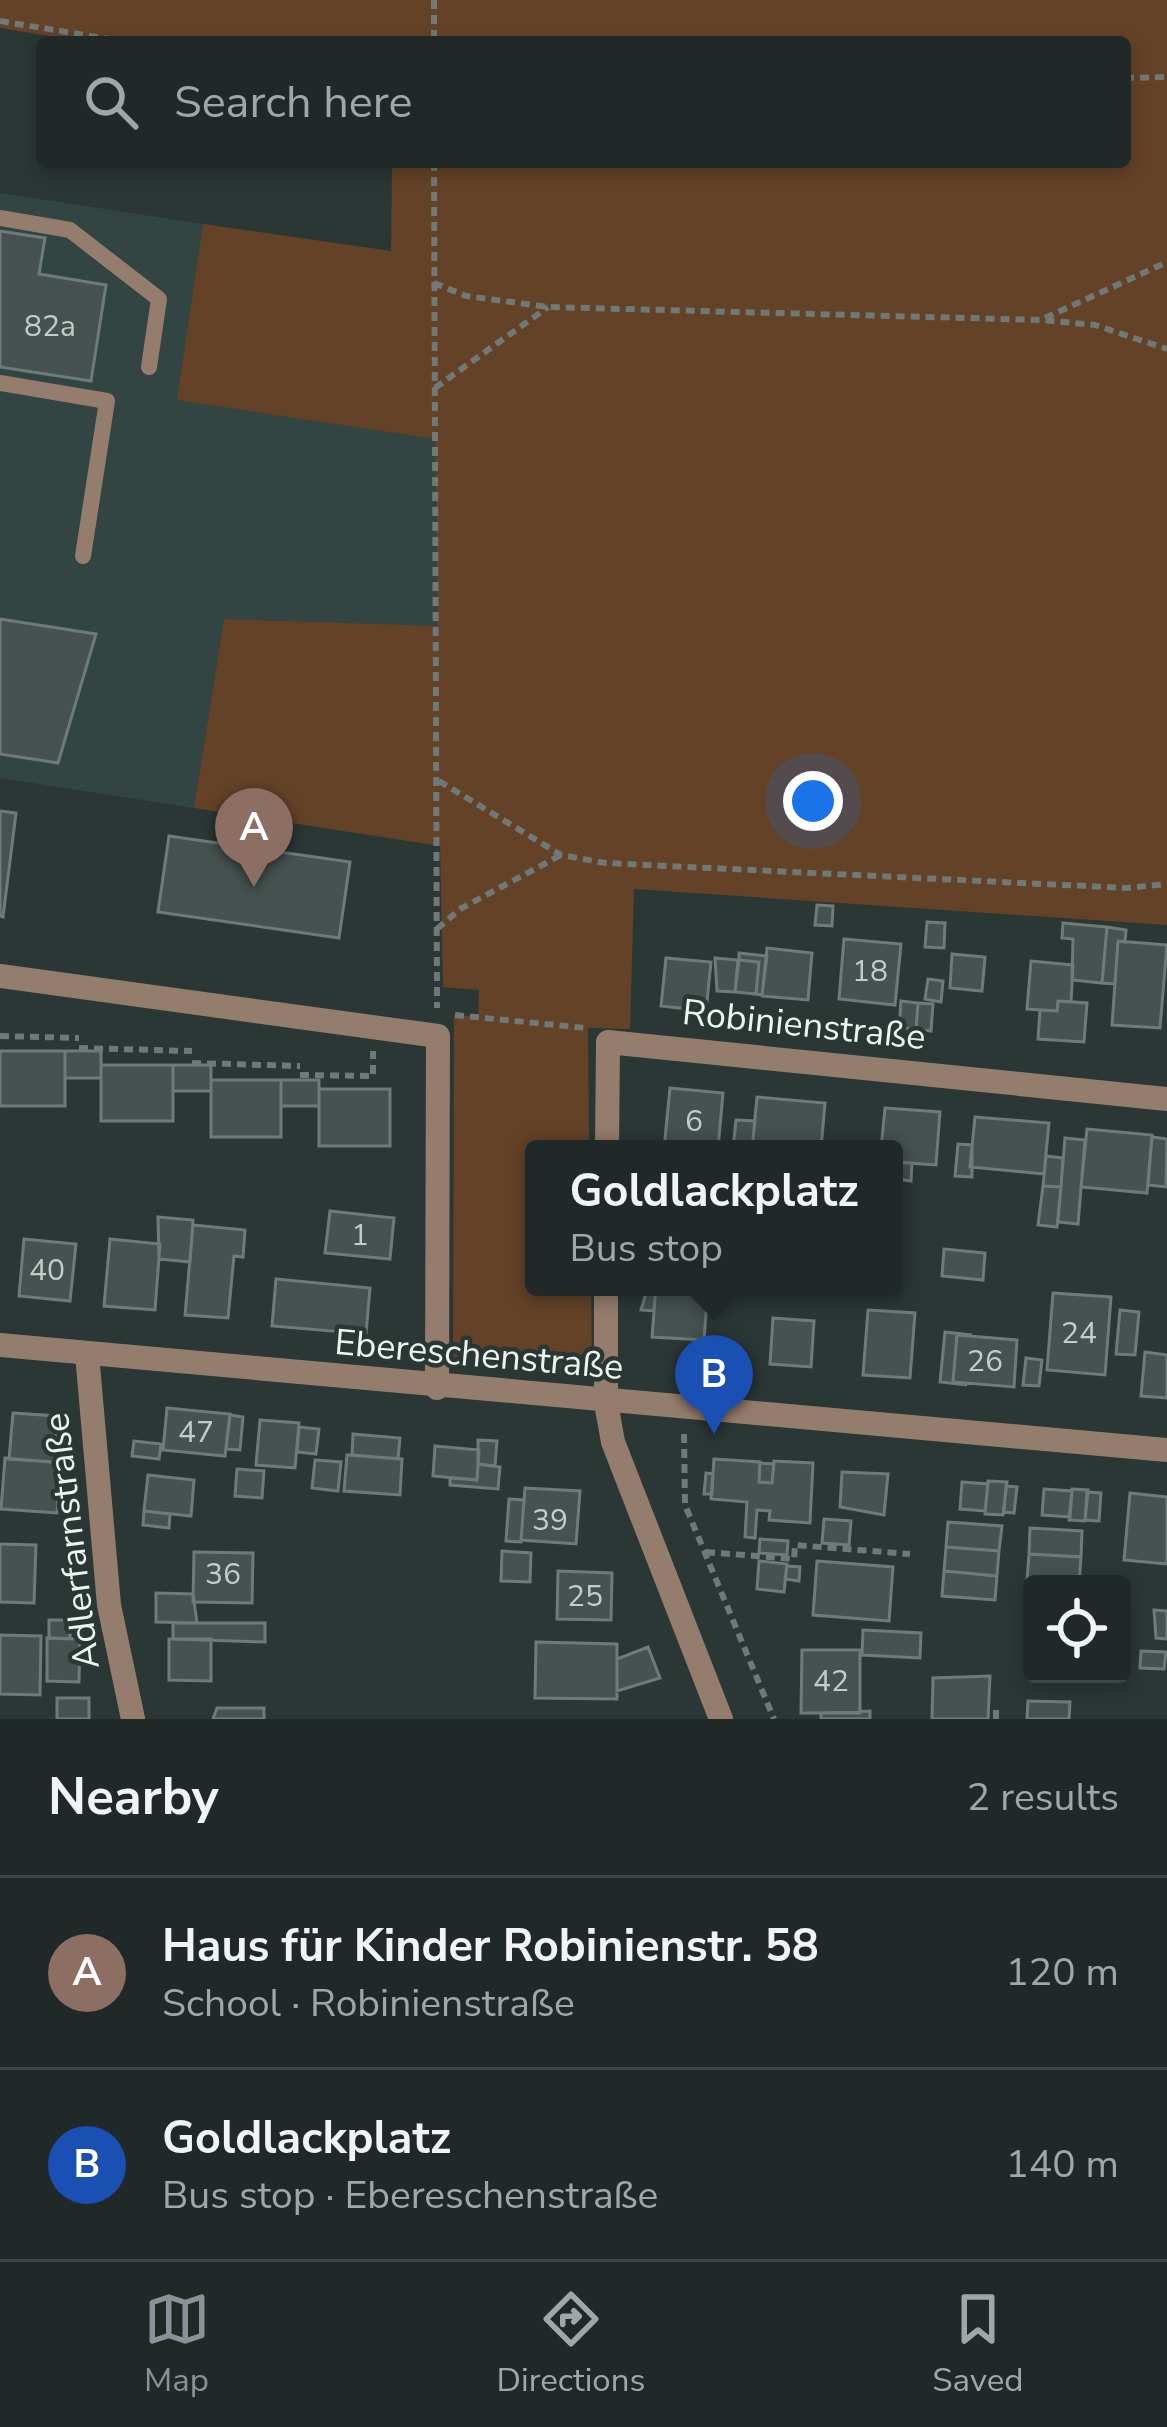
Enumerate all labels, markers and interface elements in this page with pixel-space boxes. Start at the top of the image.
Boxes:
search box [36,36,1131,168]
icon: search [78,69,144,135]
text: Search here [174,72,413,133]
house number: 82a [24,306,76,347]
your location [783,771,843,831]
pin: A [215,788,293,887]
house number: 18 [852,951,888,992]
street label: Robinienstraße [680,988,928,1062]
house number: 6 [685,1101,703,1142]
popup [525,1140,903,1296]
text: Goldlackplatz [569,1161,859,1222]
house number: 1 [351,1215,369,1256]
text: Bus stop [569,1222,723,1275]
house number: 40 [29,1250,65,1291]
house number: 24 [1061,1313,1097,1354]
street label: Ebereschenstraße [333,1318,625,1392]
pin: B [675,1335,753,1434]
house number: 26 [967,1341,1003,1382]
street label: Adlerfarnstraße [32,1410,112,1672]
house number: 47 [178,1412,214,1453]
house number: 39 [532,1500,568,1541]
house number: 36 [205,1554,241,1595]
map controls [1023,1575,1131,1683]
button: locate [1023,1575,1131,1683]
house number: 25 [567,1576,603,1617]
house number: 42 [813,1661,849,1702]
text: Nearby [48,1762,219,1832]
text: 2 results [967,1771,1119,1824]
text: Haus für Kinder Robinienstr. 58 [162,1916,819,1977]
text: A [72,1946,102,1999]
text: 120 m [1005,1946,1119,1999]
text: School · Robinienstraße [162,1977,575,2030]
text: Goldlackplatz [162,2108,451,2169]
text: B [74,2138,100,2191]
text: 140 m [1005,2138,1119,2191]
text: Bus stop · Ebereschenstraße [162,2169,658,2222]
tab: Map [144,2286,210,2403]
tab: Directions [497,2286,645,2403]
tab: Saved [932,2286,1023,2403]

